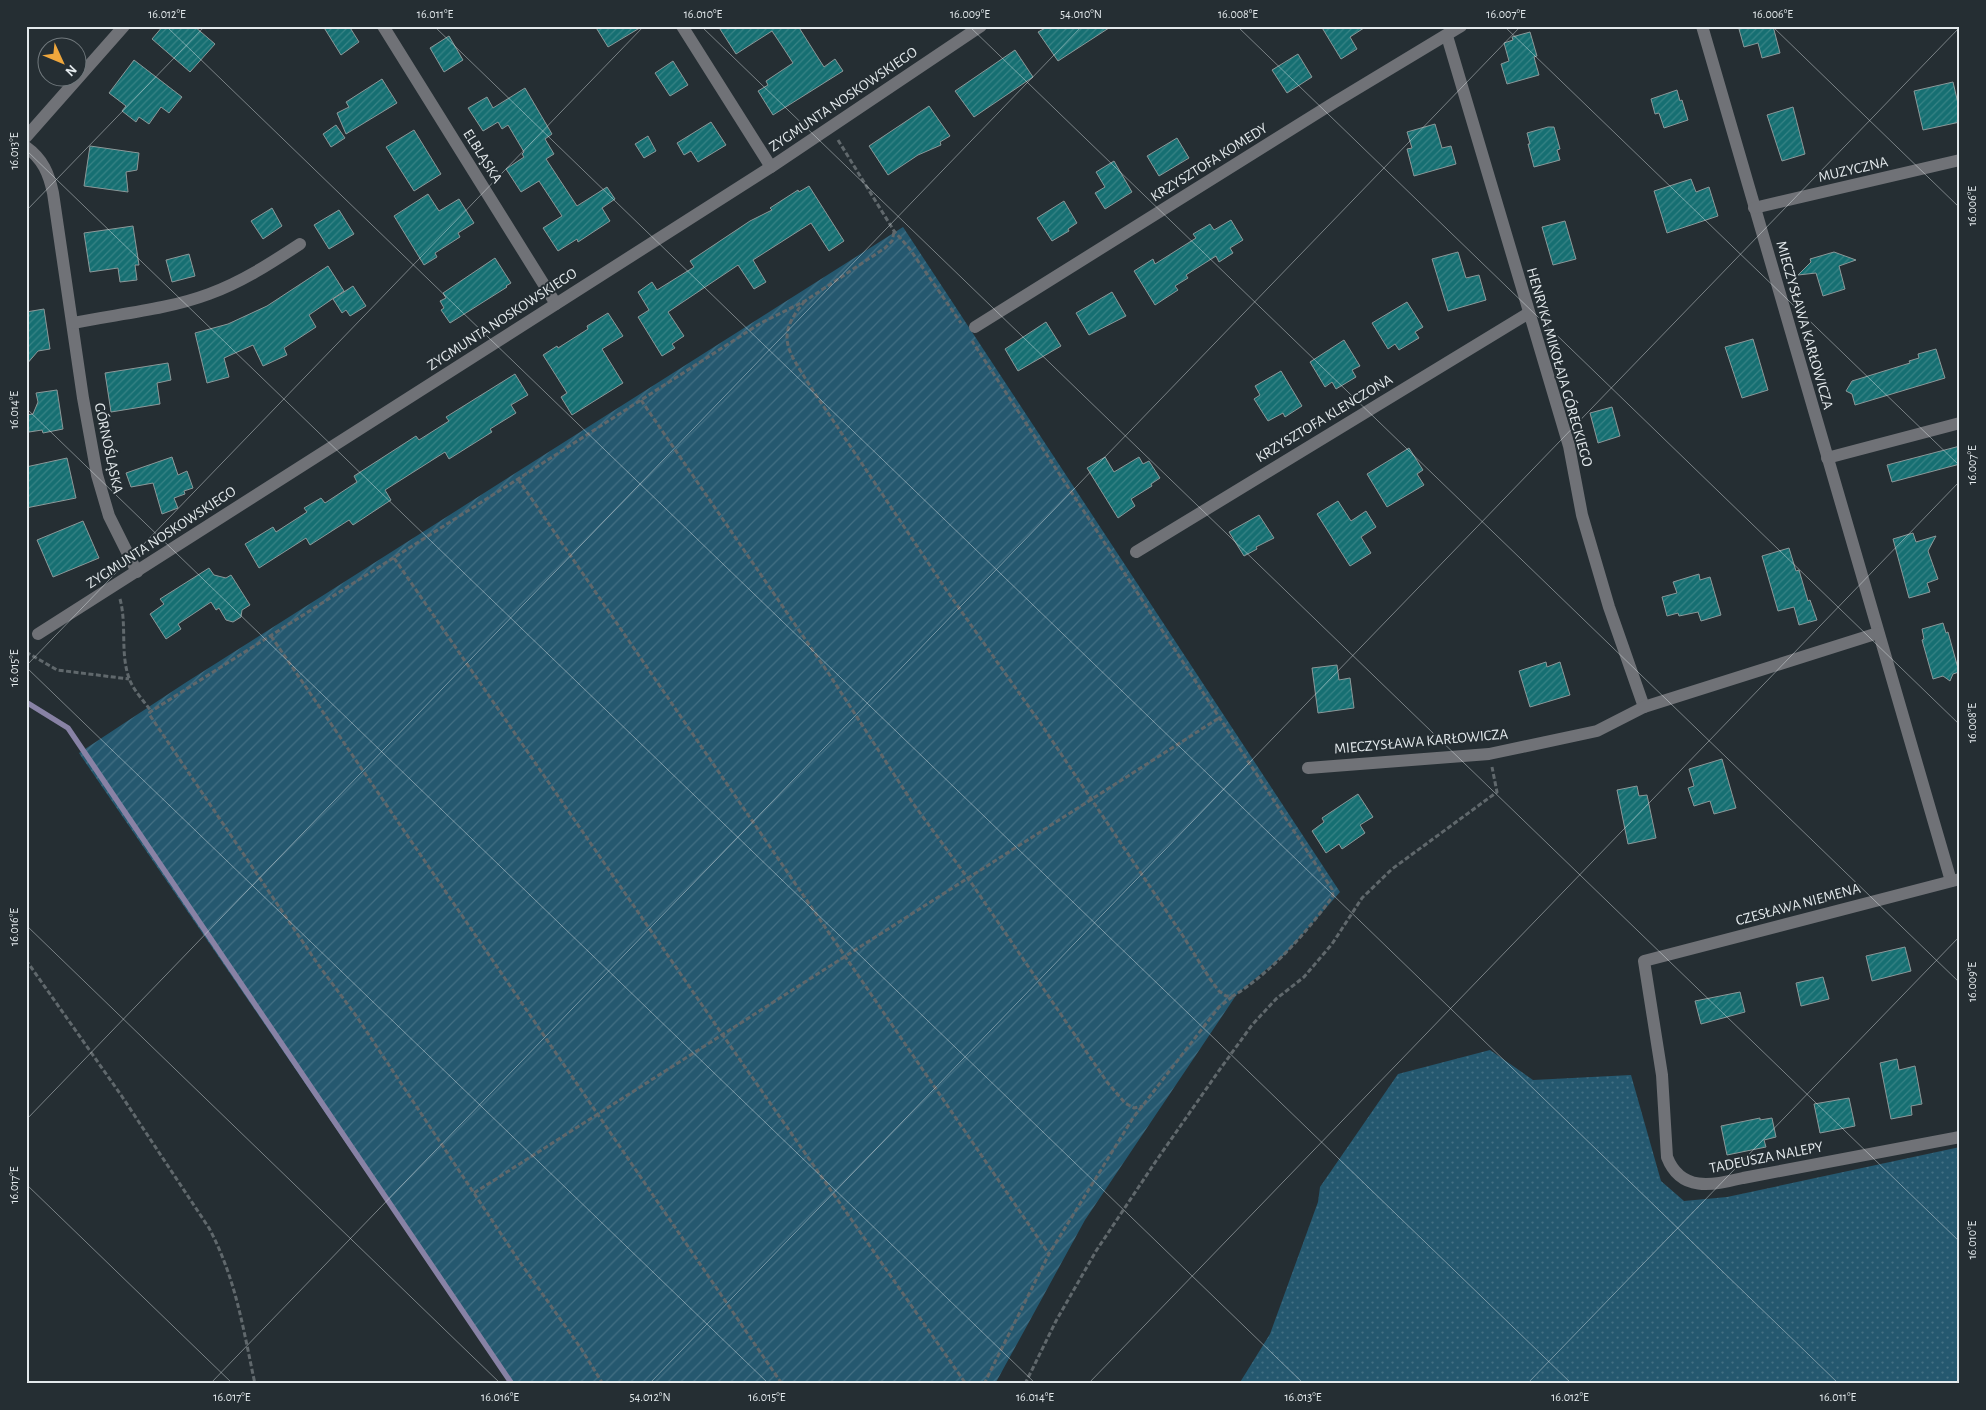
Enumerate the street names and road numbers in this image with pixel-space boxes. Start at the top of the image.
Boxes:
street label: ZYGMUNTA NOSKOWSKIEGO [767,44,920,155]
street label: KRZYSZTOFA KOMEDY [1148,120,1270,204]
street label: ELBLĄSKA [460,127,505,186]
street label: MUZYCZNA [1817,154,1890,185]
street label: MIECZYSŁAWA KARŁOWICZA [1773,239,1836,411]
street label: ZYGMUNTA NOSKOWSKIEGO [425,265,580,373]
street label: HENRYKA MIKOŁAJA GÓRECKIEGO [1524,265,1597,468]
street label: KRZYSZTOFA KLENCZONA [1253,371,1396,465]
street label: GÓRNOŚLĄSKA [92,401,127,495]
street label: ZYGMUNTA NOSKOWSKIEGO [84,483,239,591]
street label: MIECZYSŁAWA KARŁOWICZA [1333,726,1509,757]
street label: CZESŁAWA NIEMENA [1734,881,1862,928]
street label: TADEUSZA NALEPY [1708,1139,1824,1176]

